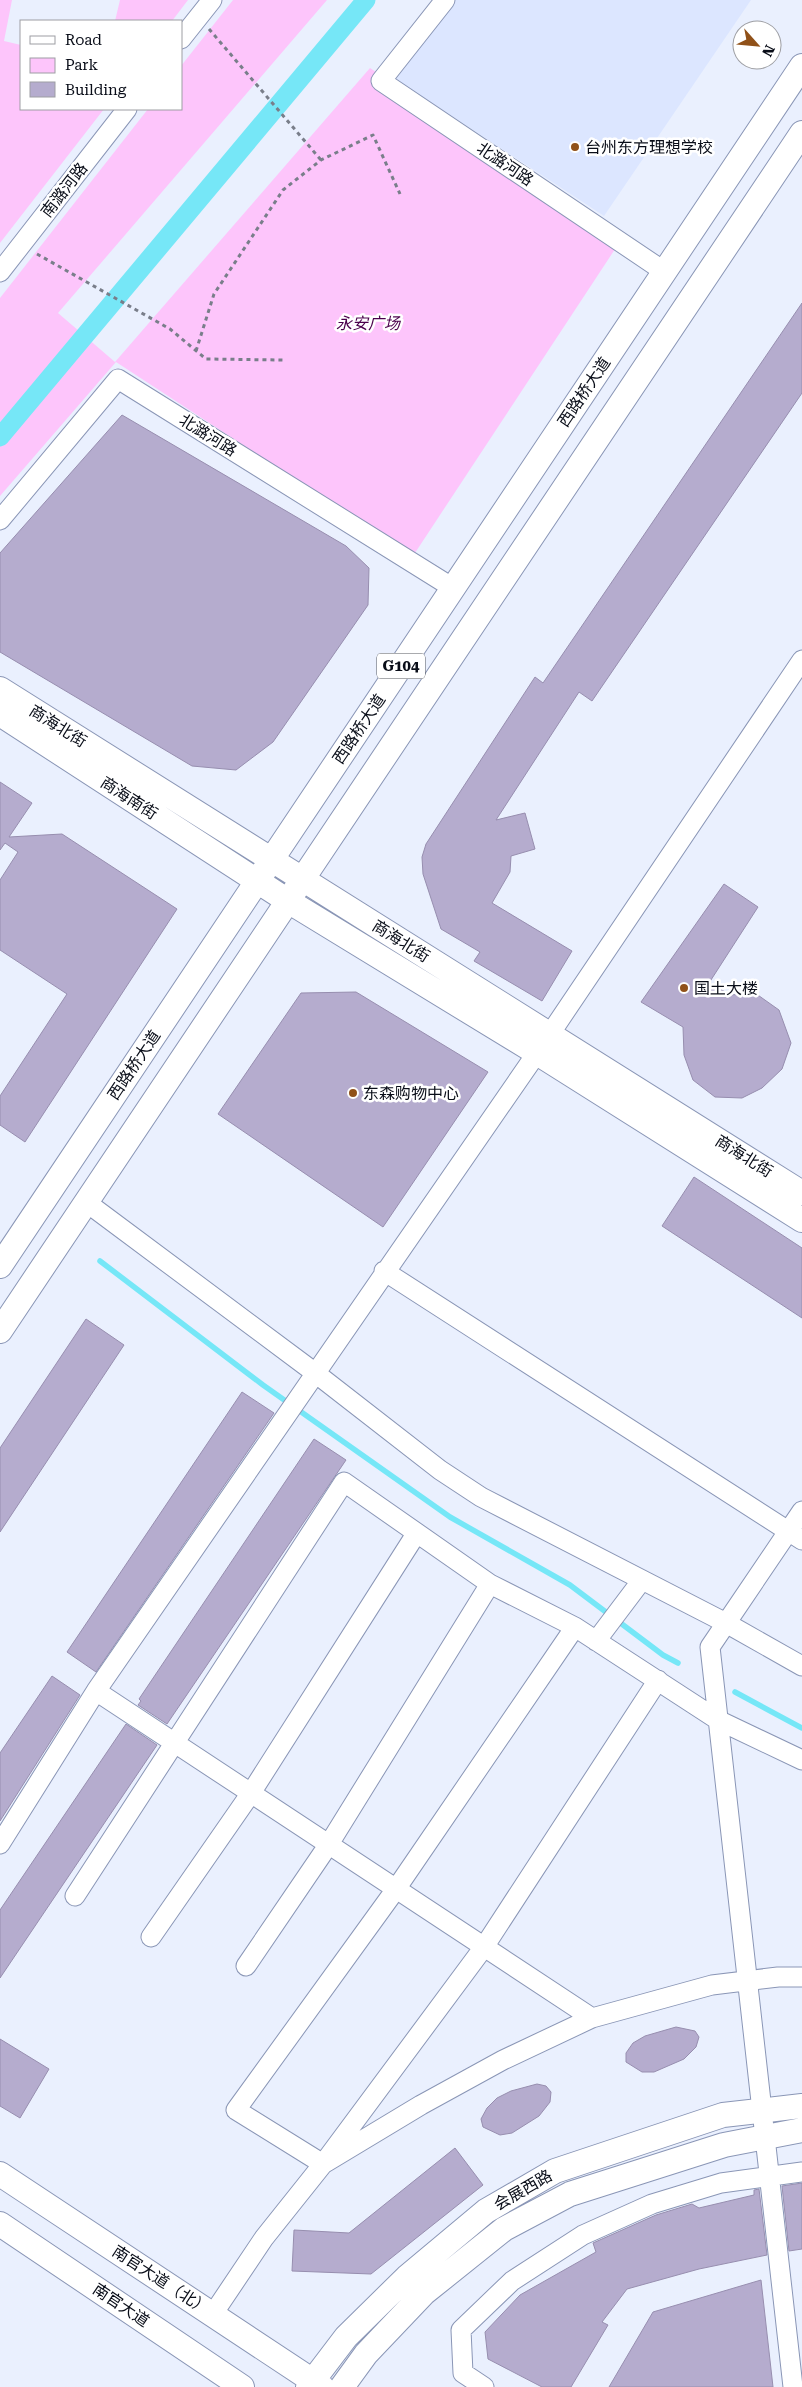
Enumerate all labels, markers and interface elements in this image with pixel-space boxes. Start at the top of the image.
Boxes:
legend [20,20,182,110]
north arrow [732,20,782,70]
text: Road [65,31,102,49]
text: N [759,42,778,60]
text: Park [65,56,99,74]
text: Building [65,81,127,99]
street label: 北潞河路 [473,138,537,190]
place label: 台州东方理想学校 [585,138,713,157]
marker: 台州东方理想学校 [569,141,581,153]
street label: 南潞河路 [37,159,91,221]
park label: 永安广场 [336,314,402,333]
street label: 西路桥大道 [554,354,614,430]
street label: 北潞河路 [176,410,240,460]
road number: G104 [377,654,425,678]
street label: 西路桥大道 [329,691,389,767]
street label: 商海北街 [26,701,90,751]
street label: 商海南街 [97,773,161,823]
street label: 商海北街 [369,916,433,966]
place label: 国土大楼 [694,979,758,998]
marker: 国土大楼 [678,982,690,994]
street label: 西路桥大道 [104,1027,164,1103]
place label: 东森购物中心 [363,1084,459,1103]
marker: 东森购物中心 [347,1087,359,1099]
street label: 商海北街 [712,1131,776,1181]
street label: 会展西路 [491,2166,555,2214]
street label: 南官大道（北） [109,2241,213,2319]
street label: 南官大道 [89,2279,153,2331]

